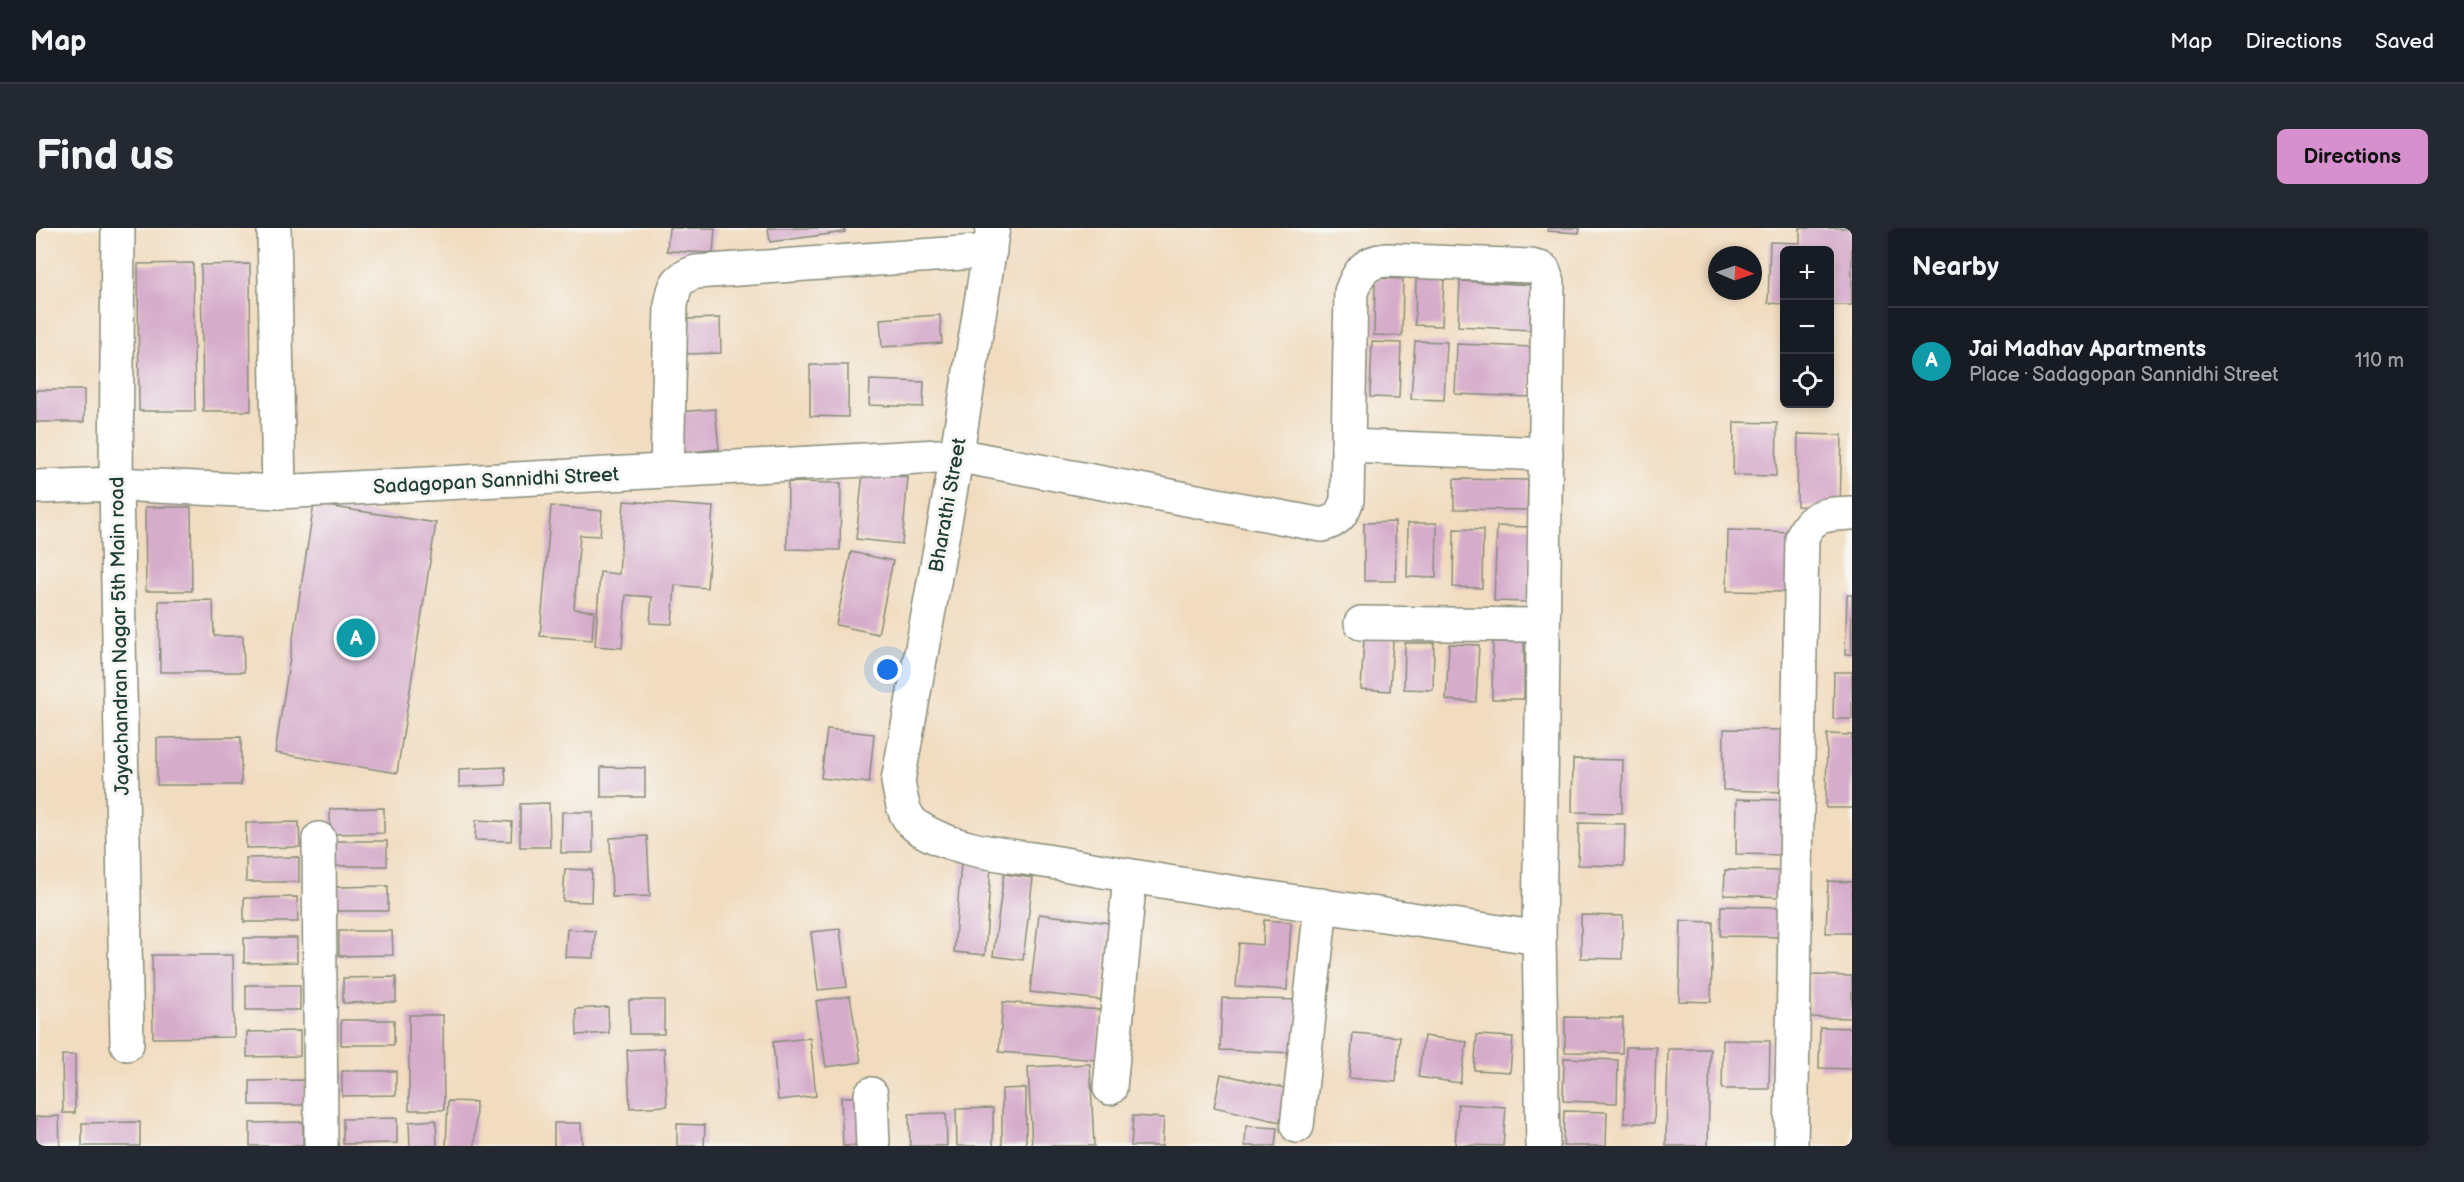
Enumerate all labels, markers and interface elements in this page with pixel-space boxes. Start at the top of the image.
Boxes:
text: Map [30,25,86,58]
text: Map [2170,29,2213,54]
text: Directions [2246,29,2342,54]
text: Saved [2375,29,2434,54]
button: Directions [2277,129,2428,184]
text: Find us [36,131,174,182]
north arrow [1708,246,1762,300]
map controls [1780,246,1834,408]
button: + [1780,246,1834,300]
text: Nearby [1912,252,1999,283]
button: − [1780,300,1834,354]
text: Jai Madhav Apartments [1969,336,2206,363]
text: A [1925,349,1938,373]
text: 110 m [2355,349,2404,373]
button: locate [1780,354,1834,408]
text: Place · Sadagopan Sannidhi Street [1969,363,2278,387]
street label: Bharathi Street [924,436,972,574]
street label: Sadagopan Sannidhi Street [373,463,620,499]
street label: Jayachandran Nagar 5th Main road [105,476,135,795]
pin: A [336,616,376,660]
your location [873,655,902,684]

